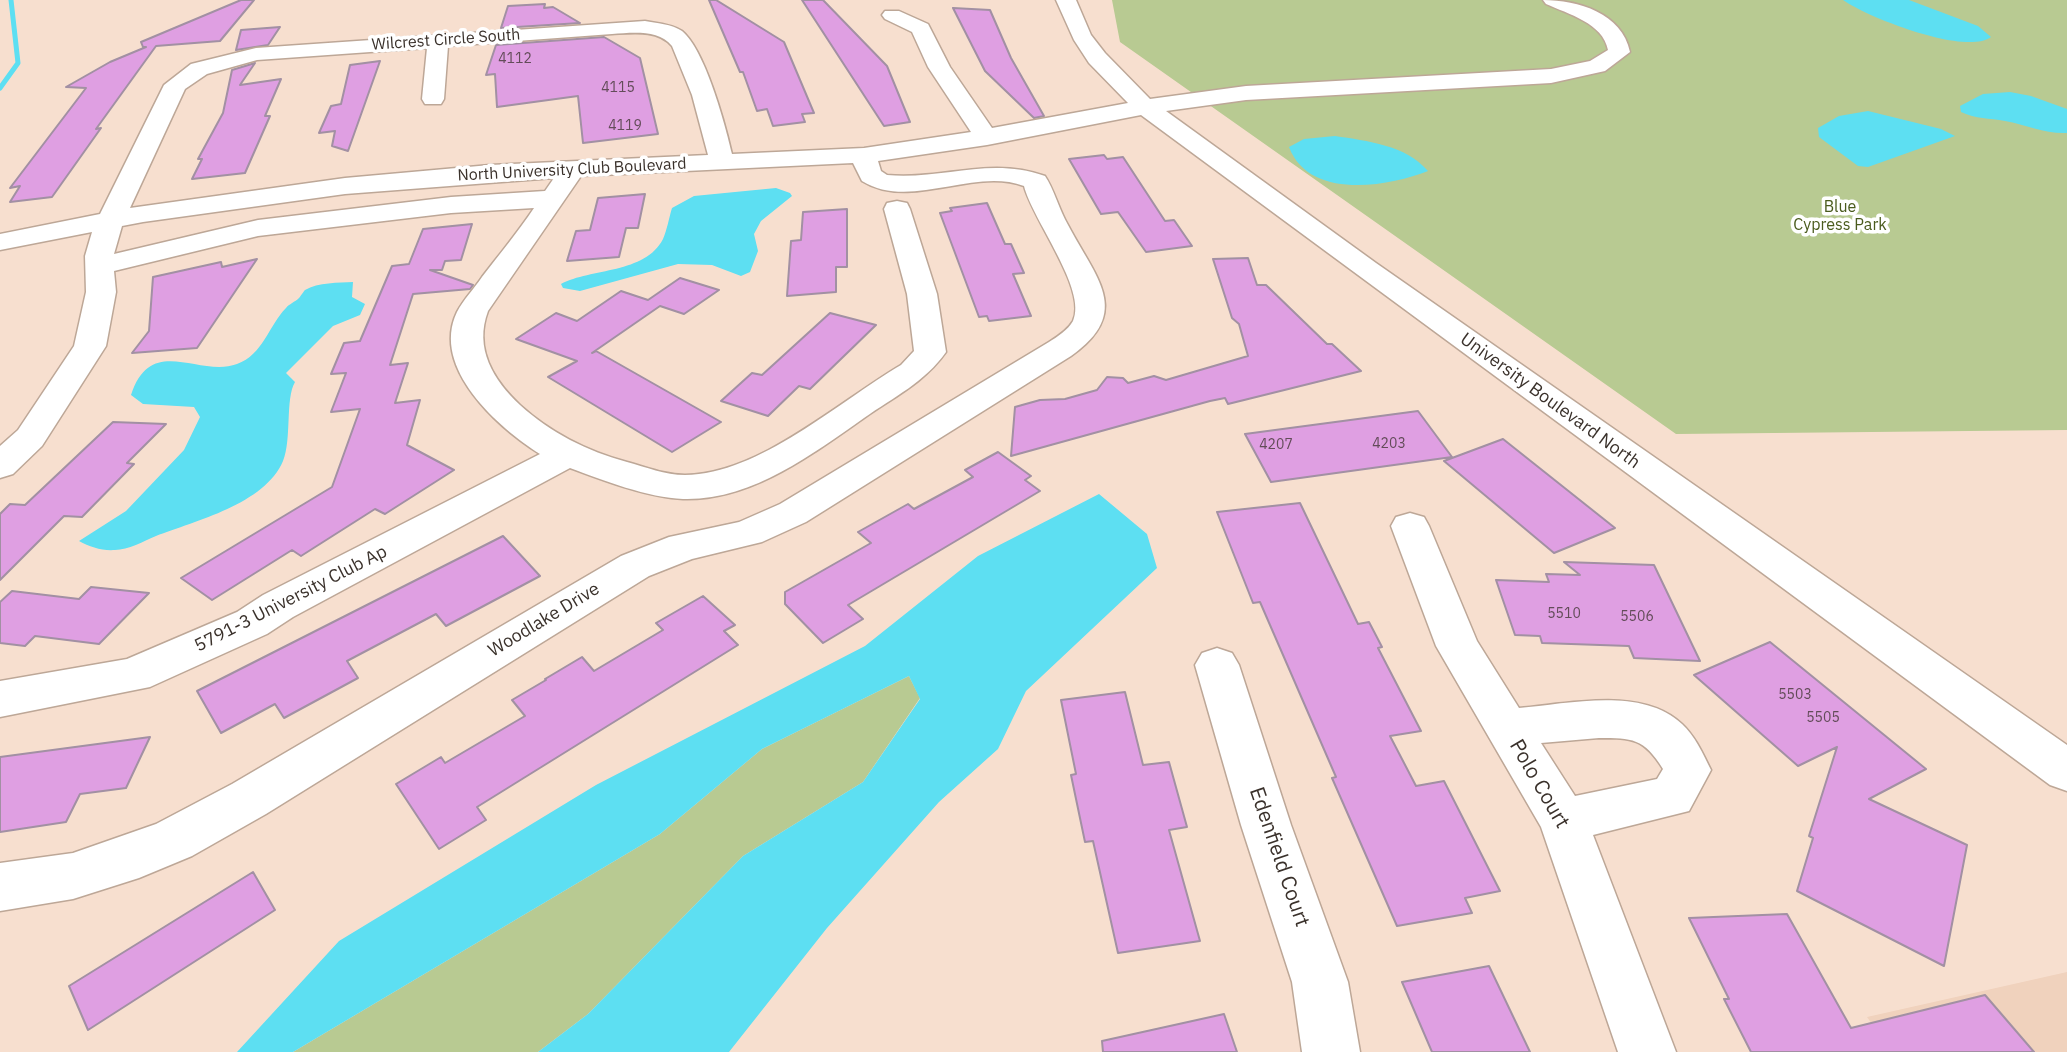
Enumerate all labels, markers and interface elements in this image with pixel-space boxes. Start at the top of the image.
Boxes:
street label: Wilcrest Circle South [371,25,521,55]
house number: 4112 [498,51,532,67]
house number: 4115 [601,80,635,96]
house number: 4119 [608,118,642,134]
street label: North University Club Boulevard [457,154,687,186]
park label: Blue Cypress Park [1793,197,1887,235]
street label: University Boulevard North [1456,328,1644,474]
house number: 4203 [1372,436,1406,452]
house number: 4207 [1259,437,1293,453]
street label: 5791-3 University Club Ap [191,541,391,657]
street label: Woodlake Drive [484,578,604,662]
house number: 5510 [1547,606,1581,622]
house number: 5506 [1620,609,1654,625]
house number: 5503 [1778,687,1812,703]
house number: 5505 [1806,710,1840,726]
street label: Polo Court [1503,735,1575,833]
street label: Edenfield Court [1243,784,1315,930]

